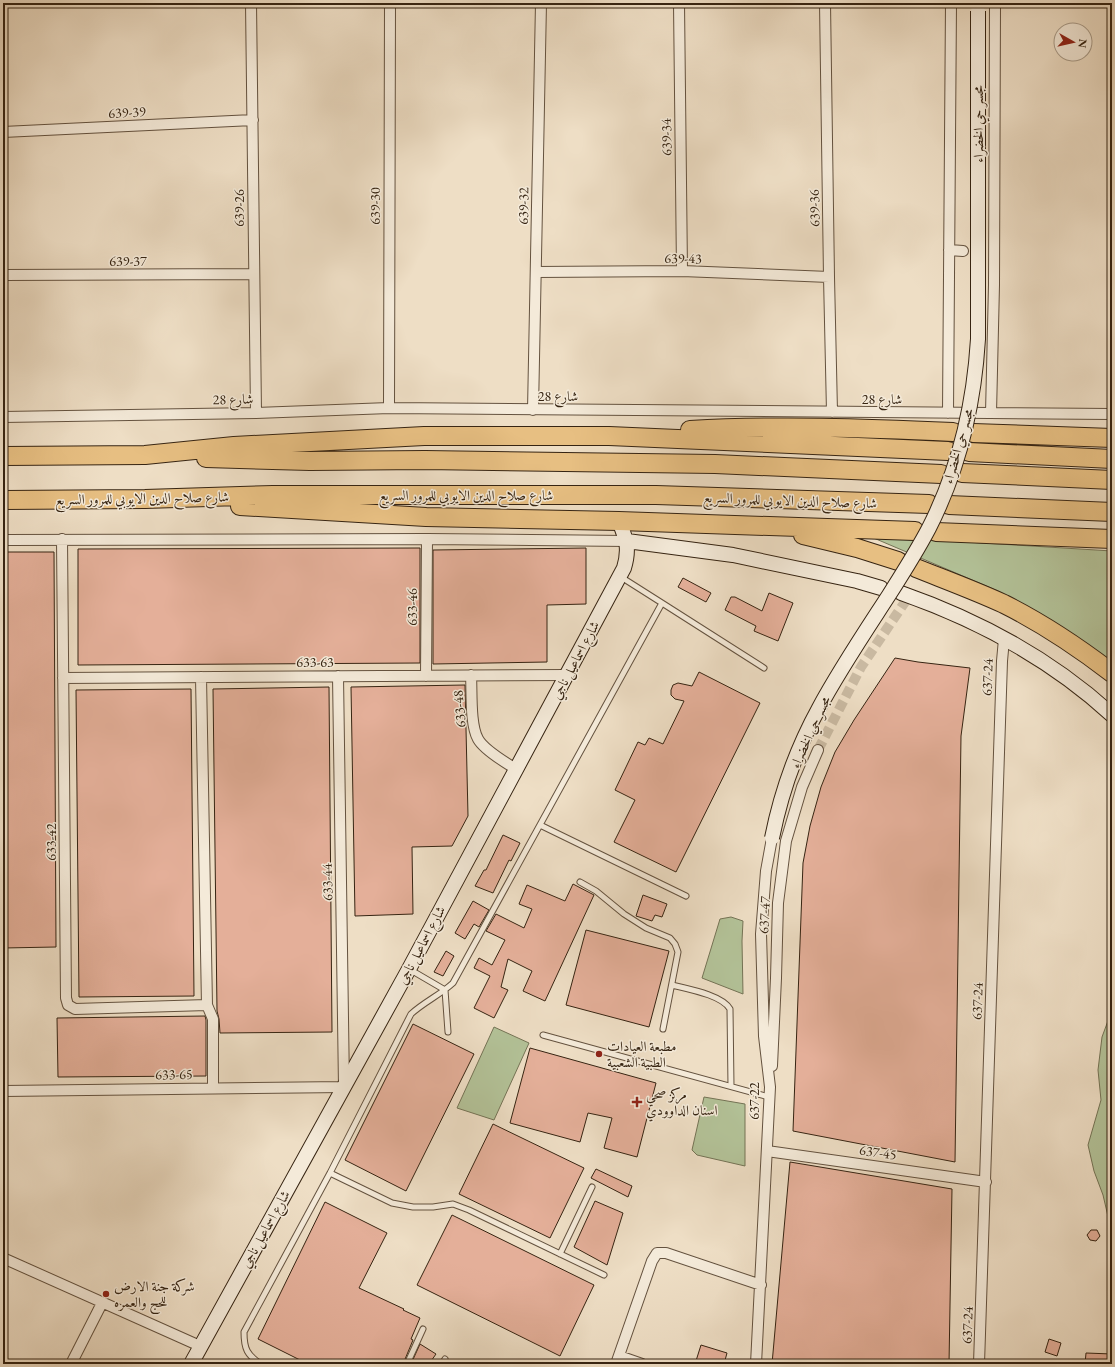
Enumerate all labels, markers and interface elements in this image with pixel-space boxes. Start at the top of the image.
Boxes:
north arrow [1053,22,1093,62]
text: N [1075,38,1090,49]
street label: مجسر حي الخضراء [969,85,990,163]
street label: 639-39 [108,102,146,122]
street label: 639-34 [657,118,675,156]
street label: 639-30 [366,187,384,225]
street label: 639-32 [514,187,532,225]
street label: 639-26 [230,189,248,227]
street label: 639-36 [805,189,823,227]
street label: 639-43 [664,249,702,267]
street label: 639-37 [109,252,147,270]
street label: شارع 28 [538,387,578,408]
street label: شارع 28 [213,390,254,411]
street label: شارع 28 [862,390,902,411]
street label: مجسر حي الخضراء [939,406,980,487]
street label: شارع صلاح الدين الايوبي للمرور السريع [379,486,553,509]
street label: شارع صلاح الدين الايوبي للمرور السريع [55,487,229,514]
street label: شارع صلاح الدين الايوبي للمرور السريع [702,488,878,517]
street label: 633-46 [403,588,421,626]
street label: شارع اسماعيل ناجي [547,618,606,704]
street label: 633-63 [296,653,334,671]
street label: 637-24 [977,658,997,696]
street label: 633-48 [448,689,470,728]
street label: مجسر حي الخضراء [785,693,837,772]
street label: 633-42 [42,823,60,861]
street label: 633-44 [318,863,336,901]
street label: 637-47 [754,896,774,934]
street label: شارع اسماعيل ناجي [393,903,452,989]
street label: 637-24 [967,982,987,1020]
place label: مطبعة العيادات الطبية الشعبية [607,1037,676,1071]
marker: مطبعة العيادات الطبية الشعبية [594,1049,604,1059]
street label: 633-65 [155,1065,193,1083]
street label: 637-22 [745,1082,763,1120]
place label: مركز صحي اسنان الداوودي [646,1085,718,1122]
marker: مركز صحي اسنان الداوودي [631,1096,643,1108]
street label: 637-45 [858,1140,898,1164]
street label: شارع اسماعيل ناجي [236,1187,296,1273]
place label: شركة جنة الارض للحج والعمره [114,1277,195,1315]
marker: شركة جنة الارض للحج والعمره [101,1289,111,1299]
street label: 637-24 [957,1306,977,1344]

